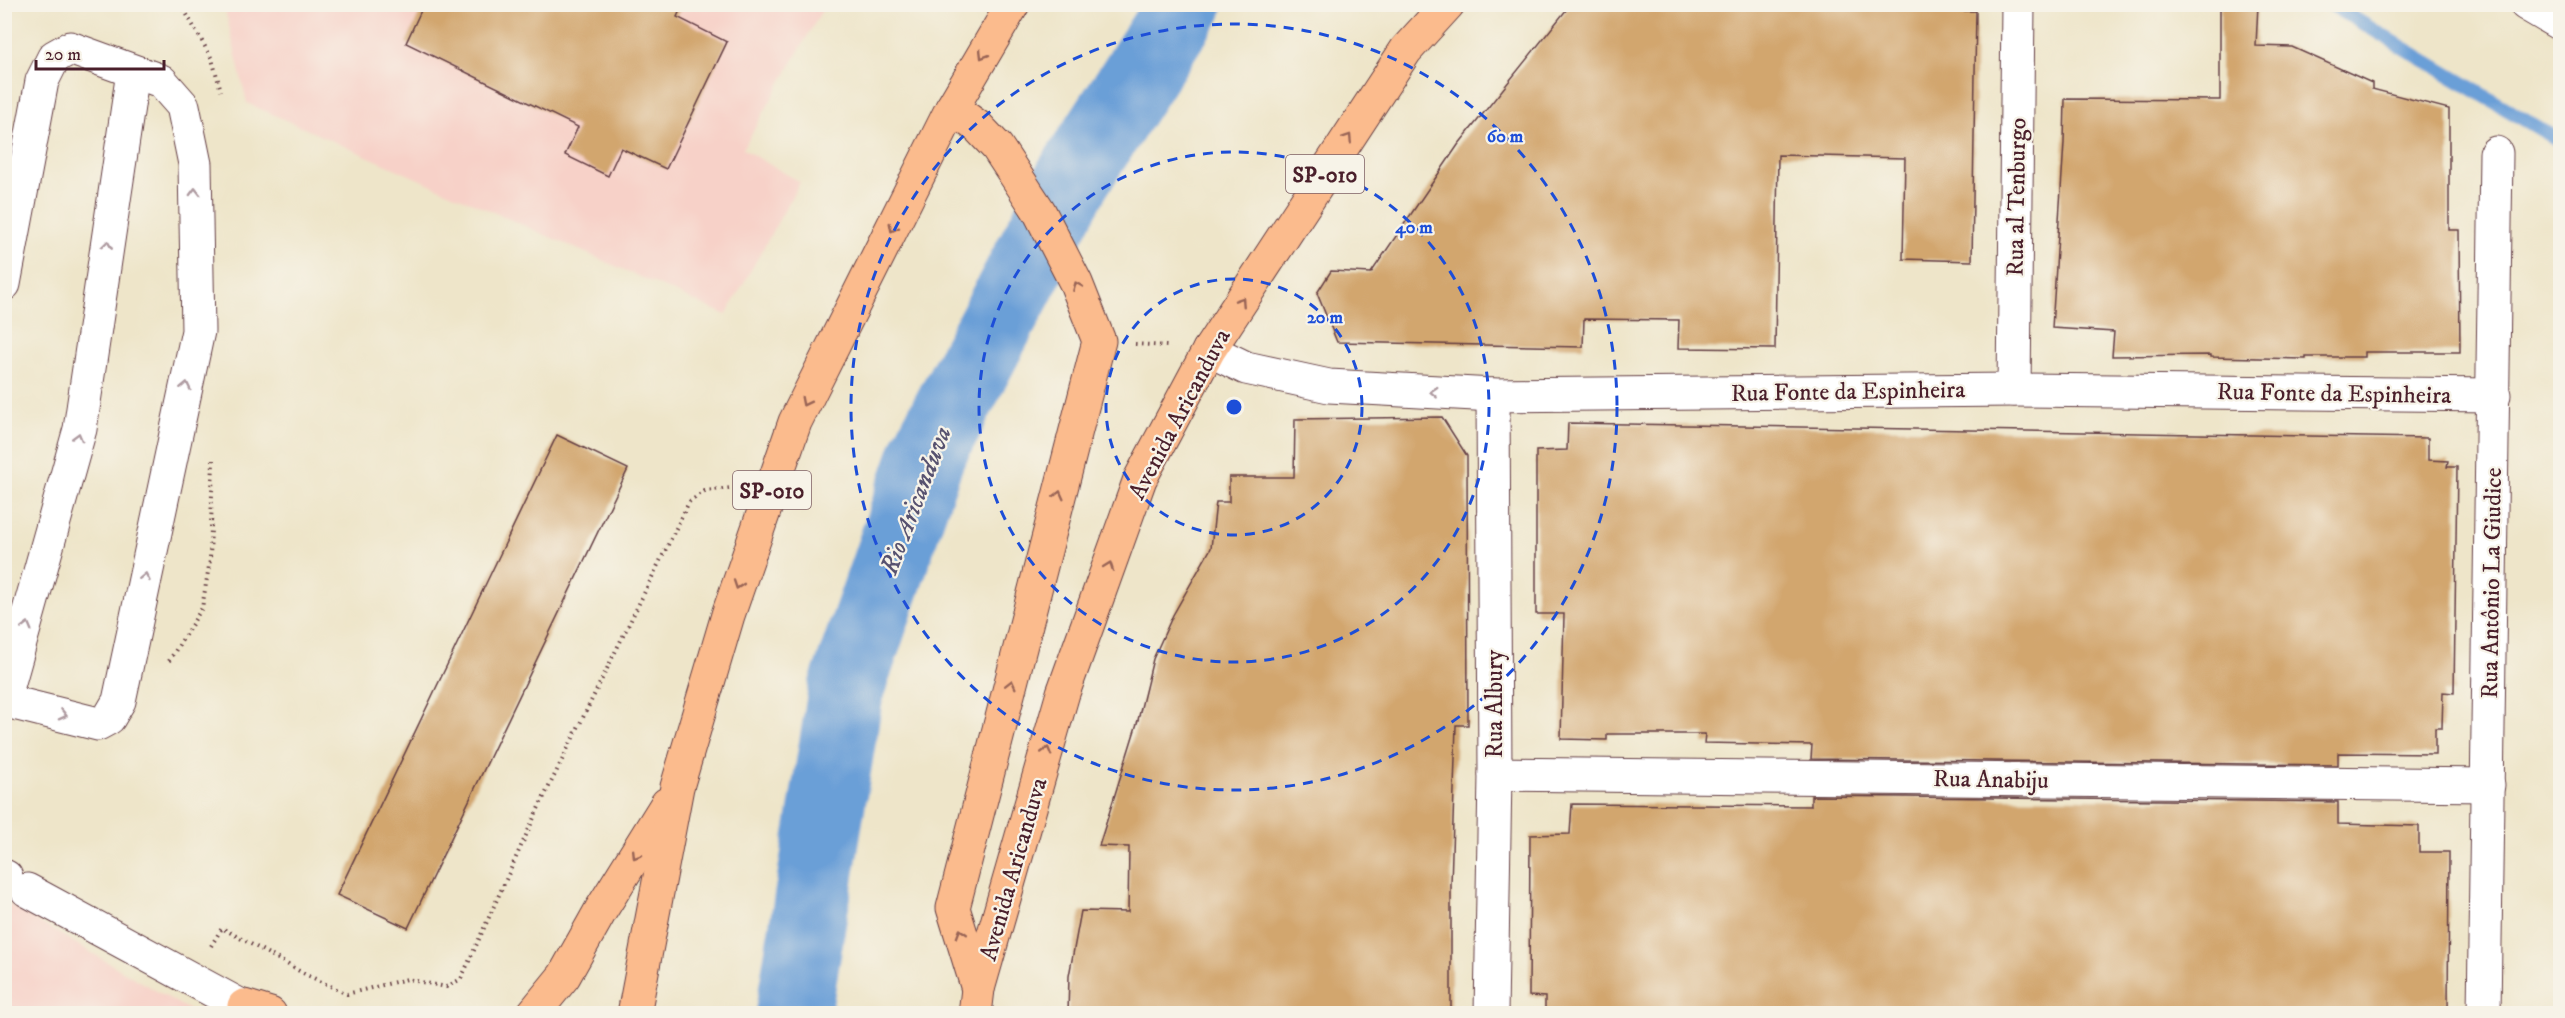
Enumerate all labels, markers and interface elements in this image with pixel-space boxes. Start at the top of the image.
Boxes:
scale bar [36,33,164,71]
text: 20 m [45,44,81,66]
one-way arrow [979,49,990,59]
street label: Rua al Tenburgo [2001,117,2033,277]
text: 60 m [1487,126,1524,148]
one-way arrow [1341,134,1353,144]
road number: SP-010 [1286,155,1364,193]
one-way arrow [189,188,202,197]
text: 40 m [1394,217,1433,239]
one-way arrow [888,221,900,232]
one-way arrow [101,240,113,249]
one-way arrow [1072,282,1084,293]
one-way arrow [1234,297,1246,307]
text: 20 m [1307,307,1343,329]
street label: Avenida Aricanduva [1122,323,1238,505]
street label: Rua Fonte da Espinheira [1731,375,1966,409]
street label: Rua Fonte da Espinheira [2216,377,2452,411]
one-way arrow [179,381,192,391]
one-way arrow [1430,385,1439,398]
one-way arrow [801,396,813,407]
centre of rings [1224,397,1244,417]
water label: Rio Aricanduva [873,422,960,580]
one-way arrow [70,433,83,443]
street label: Rua Antônio La Giudice [2475,467,2509,699]
road number: SP-010 [733,471,811,509]
one-way arrow [1052,490,1065,500]
one-way arrow [1101,561,1114,572]
one-way arrow [138,572,151,582]
one-way arrow [733,579,746,590]
one-way arrow [19,621,32,631]
street label: Rua Albury [1480,649,1510,758]
one-way arrow [1004,679,1016,689]
one-way arrow [58,707,68,720]
one-way arrow [1040,746,1052,757]
street label: Rua Anabiju [1933,764,2049,796]
street label: Avenida Aricanduva [973,774,1055,964]
one-way arrow [632,848,643,859]
one-way arrow [956,928,968,939]

